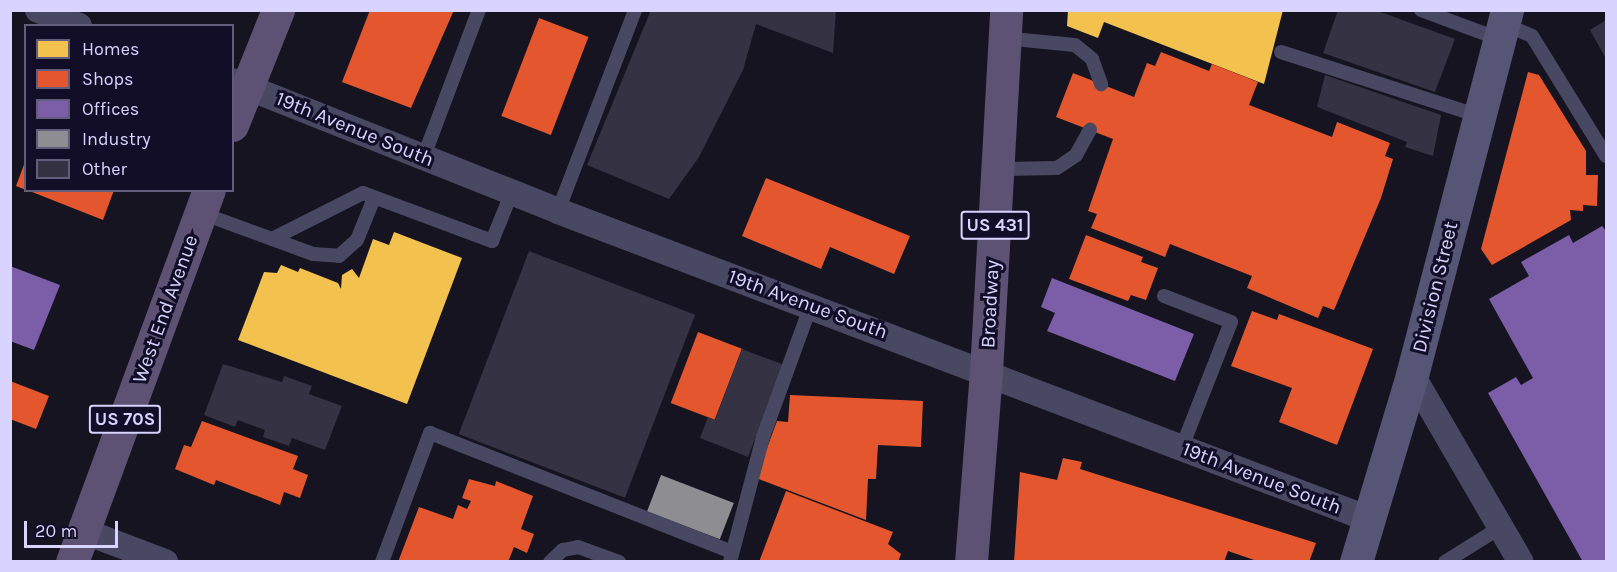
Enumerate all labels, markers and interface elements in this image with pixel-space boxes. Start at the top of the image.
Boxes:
legend [24,24,234,192]
text: Homes [82,38,139,60]
text: Shops [82,68,134,90]
street label: 19th Avenue South [273,86,437,172]
text: Offices [82,98,139,120]
text: Industry [82,128,151,150]
text: Other [82,158,127,180]
road number: US 431 [960,210,1030,240]
street label: Division Street [1407,219,1463,355]
street label: West End Avenue [127,232,203,386]
street label: Broadway [976,259,1004,349]
street label: 19th Avenue South [725,264,891,344]
road number: US 70S [88,404,162,434]
street label: 19th Avenue South [1179,437,1345,519]
scale bar [27,509,122,547]
text: 20 m [35,520,77,542]

